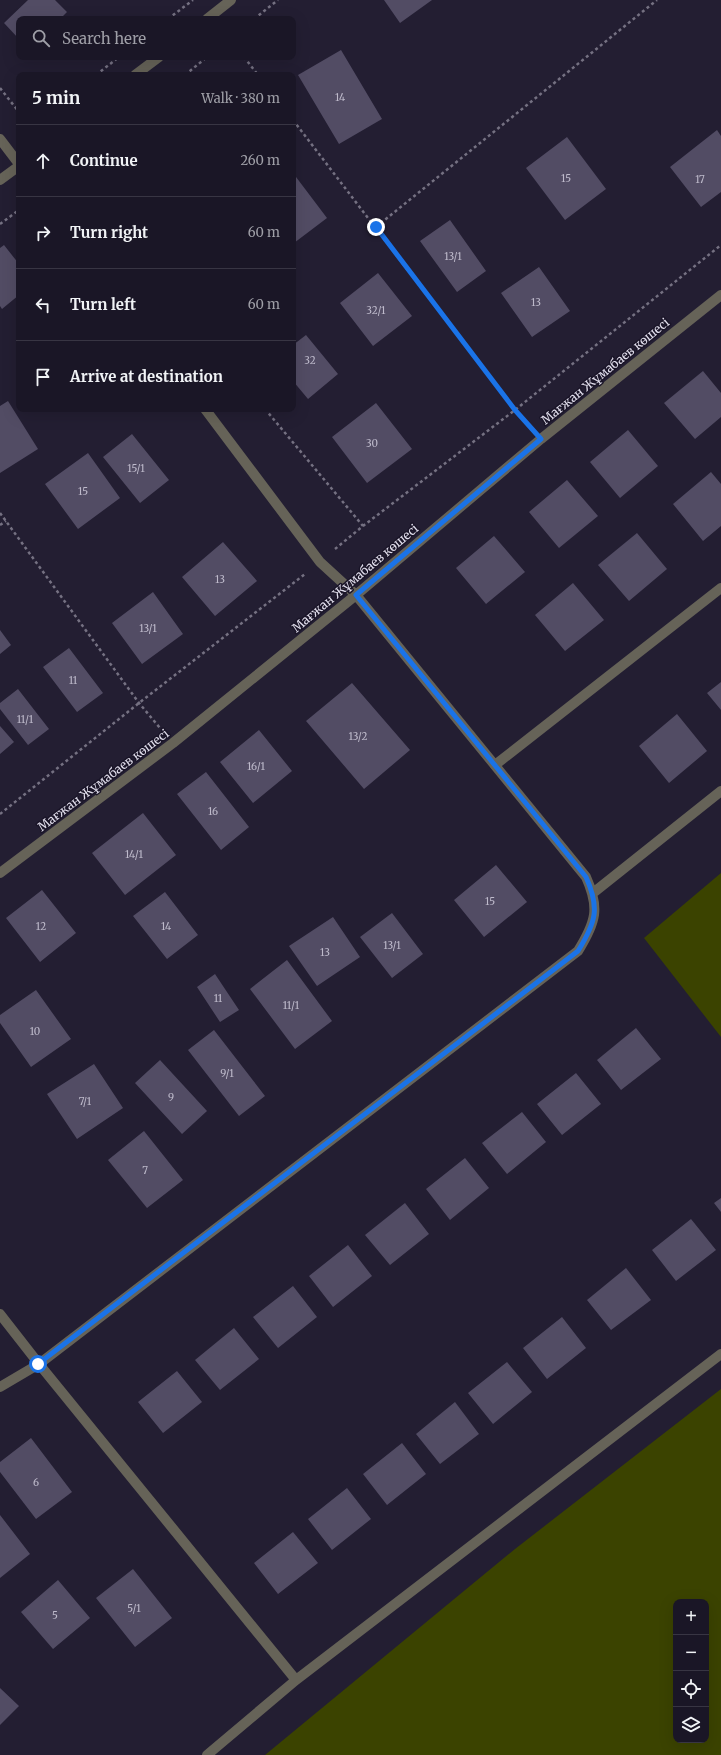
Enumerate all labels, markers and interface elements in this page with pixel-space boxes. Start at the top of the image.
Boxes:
search box [16,16,296,60]
icon: search [30,27,52,49]
text: Search here [62,29,146,48]
text: 5 min [32,87,80,109]
text: Walk · 380 m [201,90,280,107]
house number: 14 [335,91,345,104]
icon: ahead [32,150,54,172]
text: Continue [70,151,138,170]
text: 260 m [240,152,280,169]
house number: 15 [561,172,571,185]
house number: 17 [695,173,705,186]
route end [367,218,385,236]
icon: right [32,222,54,244]
text: Turn right [70,223,148,242]
text: 60 m [248,224,280,241]
house number: 13/1 [444,250,462,263]
icon: left [32,294,54,316]
text: Turn left [70,295,136,314]
text: 60 m [248,296,280,313]
house number: 13 [531,296,541,309]
house number: 32/1 [366,304,386,317]
street label: Мағжан Жұмабаев көшесі [538,315,672,427]
house number: 32 [304,354,316,367]
icon: arrive [32,366,54,388]
text: Arrive at destination [70,367,223,386]
house number: 30 [366,437,378,450]
house number: 15/1 [127,462,145,475]
house number: 15 [78,485,88,498]
street label: Мағжан Жұмабаев көшесі [289,521,421,635]
house number: 13 [215,573,225,586]
house number: 13/1 [139,622,157,635]
house number: 11 [69,674,78,687]
house number: 11/1 [17,713,34,726]
street label: Мағжан Жұмабаев көшесі [34,726,172,834]
house number: 13/2 [348,730,368,743]
house number: 16/1 [247,760,265,773]
house number: 16 [208,805,218,818]
house number: 14/1 [125,848,143,861]
house number: 15 [485,895,495,908]
house number: 12 [36,920,46,933]
house number: 14 [161,920,171,933]
house number: 13/1 [383,939,401,952]
house number: 13 [320,946,330,959]
house number: 11 [214,992,223,1005]
house number: 11/1 [283,999,300,1012]
house number: 10 [30,1025,40,1038]
house number: 9/1 [220,1067,234,1080]
house number: 9 [168,1091,174,1104]
house number: 7/1 [79,1095,92,1108]
house number: 7 [142,1164,148,1177]
route start [29,1355,47,1373]
house number: 6 [33,1476,39,1489]
map controls [673,1599,709,1743]
button: + [673,1599,709,1635]
house number: 5/1 [127,1602,141,1615]
house number: 5 [52,1609,58,1622]
button: − [673,1635,709,1671]
button: locate [673,1671,709,1707]
button: layers [673,1707,709,1743]

